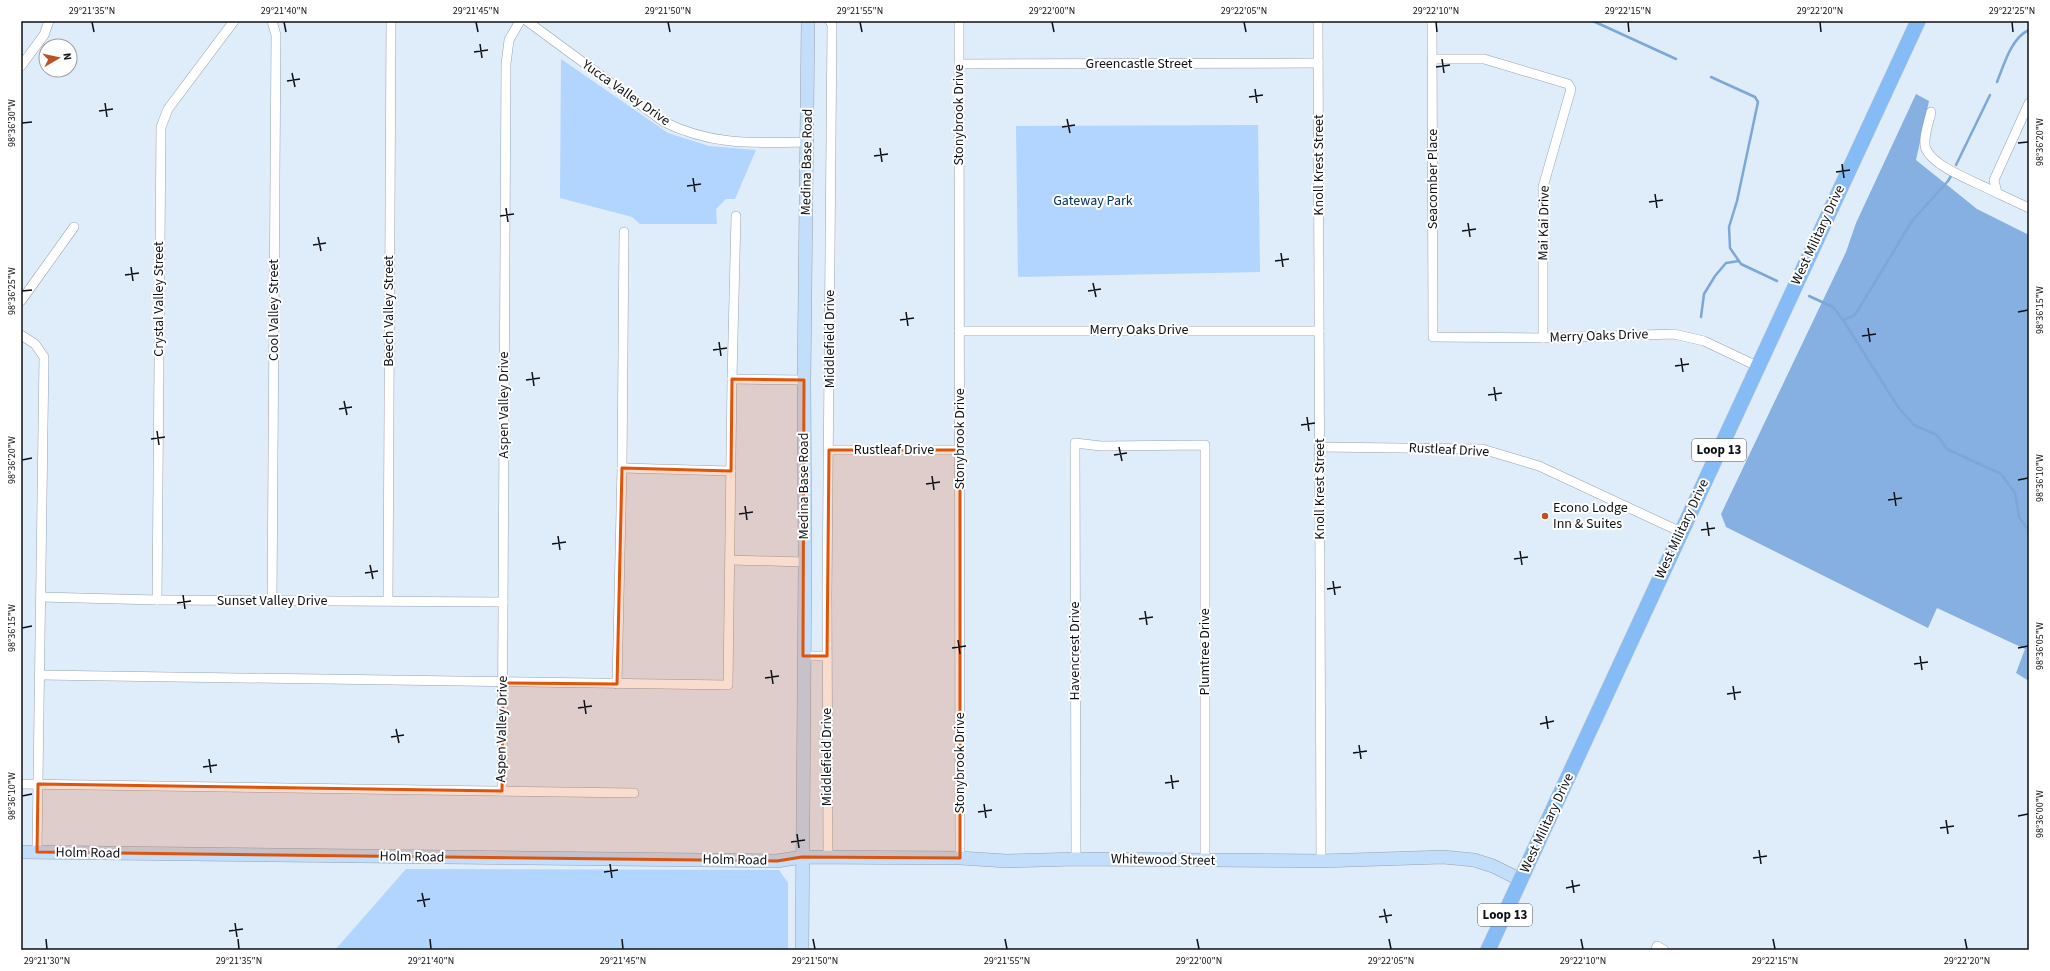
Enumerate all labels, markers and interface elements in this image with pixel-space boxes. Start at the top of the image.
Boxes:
text: 29°21'35"N [69,4,115,18]
text: 29°21'40"N [261,4,307,18]
text: 29°21'45"N [453,4,499,18]
text: 29°21'50"N [645,4,691,18]
text: 29°21'55"N [837,4,883,18]
text: 29°22'00"N [1029,4,1075,18]
text: 29°22'05"N [1221,4,1267,18]
text: 29°22'10"N [1413,4,1459,18]
text: 29°22'15"N [1605,4,1651,18]
text: 29°22'20"N [1797,4,1843,18]
text: 29°22'25"N [1989,4,2035,18]
north arrow [38,38,78,78]
text: N [59,52,75,61]
street label: Yucca Valley Drive [577,54,674,131]
street label: Greencastle Street [1086,54,1193,74]
street label: Stonybrook Drive [949,64,969,166]
text: 98°36'30"W [5,99,19,147]
street label: Medina Base Road [796,108,818,216]
street label: Knoll Krest Street [1309,114,1329,216]
text: 98°36'20"W [2033,118,2047,166]
street label: Seacomber Place [1423,129,1443,229]
street label: West Military Drive [1786,182,1850,288]
street label: Mai Kai Drive [1533,185,1555,261]
park label: Gateway Park [1053,191,1133,211]
street label: Crystal Valley Street [149,241,169,357]
street label: Beech Valley Street [379,255,399,367]
street label: Cool Valley Street [264,259,284,361]
text: 98°36'25"W [5,267,19,315]
text: 98°36'15"W [2033,286,2047,334]
street label: Middlefield Drive [820,290,840,388]
street label: Merry Oaks Drive [1090,320,1188,340]
street label: Merry Oaks Drive [1549,324,1649,348]
street label: Aspen Valley Drive [494,352,514,458]
street label: Stonybrook Drive [950,388,970,490]
street label: Medina Base Road [794,433,814,539]
text: 98°36'20"W [5,436,19,484]
street label: Knoll Krest Street [1310,438,1330,540]
street label: Rustleaf Drive [1408,438,1490,462]
road number: Loop 13 [1692,439,1746,461]
street label: Rustleaf Drive [854,440,934,460]
text: 98°36'10"W [2033,454,2047,502]
street label: West Military Drive [1650,476,1714,582]
place label: Econo Lodge Inn & Suites [1553,498,1628,534]
marker: Econo Lodge Inn & Suites [1540,511,1550,521]
street label: Sunset Valley Drive [217,591,327,611]
street label: Havencrest Drive [1065,602,1085,700]
text: 98°36'15"W [5,604,19,652]
street label: Plumtree Drive [1195,608,1215,696]
text: 98°36'05"W [2033,622,2047,670]
street label: Aspen Valley Drive [491,675,513,783]
street label: Middlefield Drive [817,708,837,806]
street label: Stonybrook Drive [950,712,970,814]
street label: West Military Drive [1515,770,1579,876]
text: 98°36'10"W [5,772,19,820]
text: 98°36'00"W [2033,790,2047,838]
street label: Holm Road [55,842,121,864]
street label: Holm Road [379,846,445,868]
street label: Holm Road [702,849,768,871]
street label: Whitewood Street [1111,849,1216,871]
road number: Loop 13 [1478,904,1532,926]
text: 29°21'30"N [24,954,70,968]
text: 29°21'35"N [216,954,262,968]
text: 29°21'40"N [408,954,454,968]
text: 29°21'45"N [600,954,646,968]
text: 29°21'50"N [792,954,838,968]
text: 29°21'55"N [984,954,1030,968]
text: 29°22'00"N [1176,954,1222,968]
text: 29°22'05"N [1368,954,1414,968]
text: 29°22'10"N [1560,954,1606,968]
text: 29°22'15"N [1752,954,1798,968]
text: 29°22'20"N [1944,954,1990,968]

